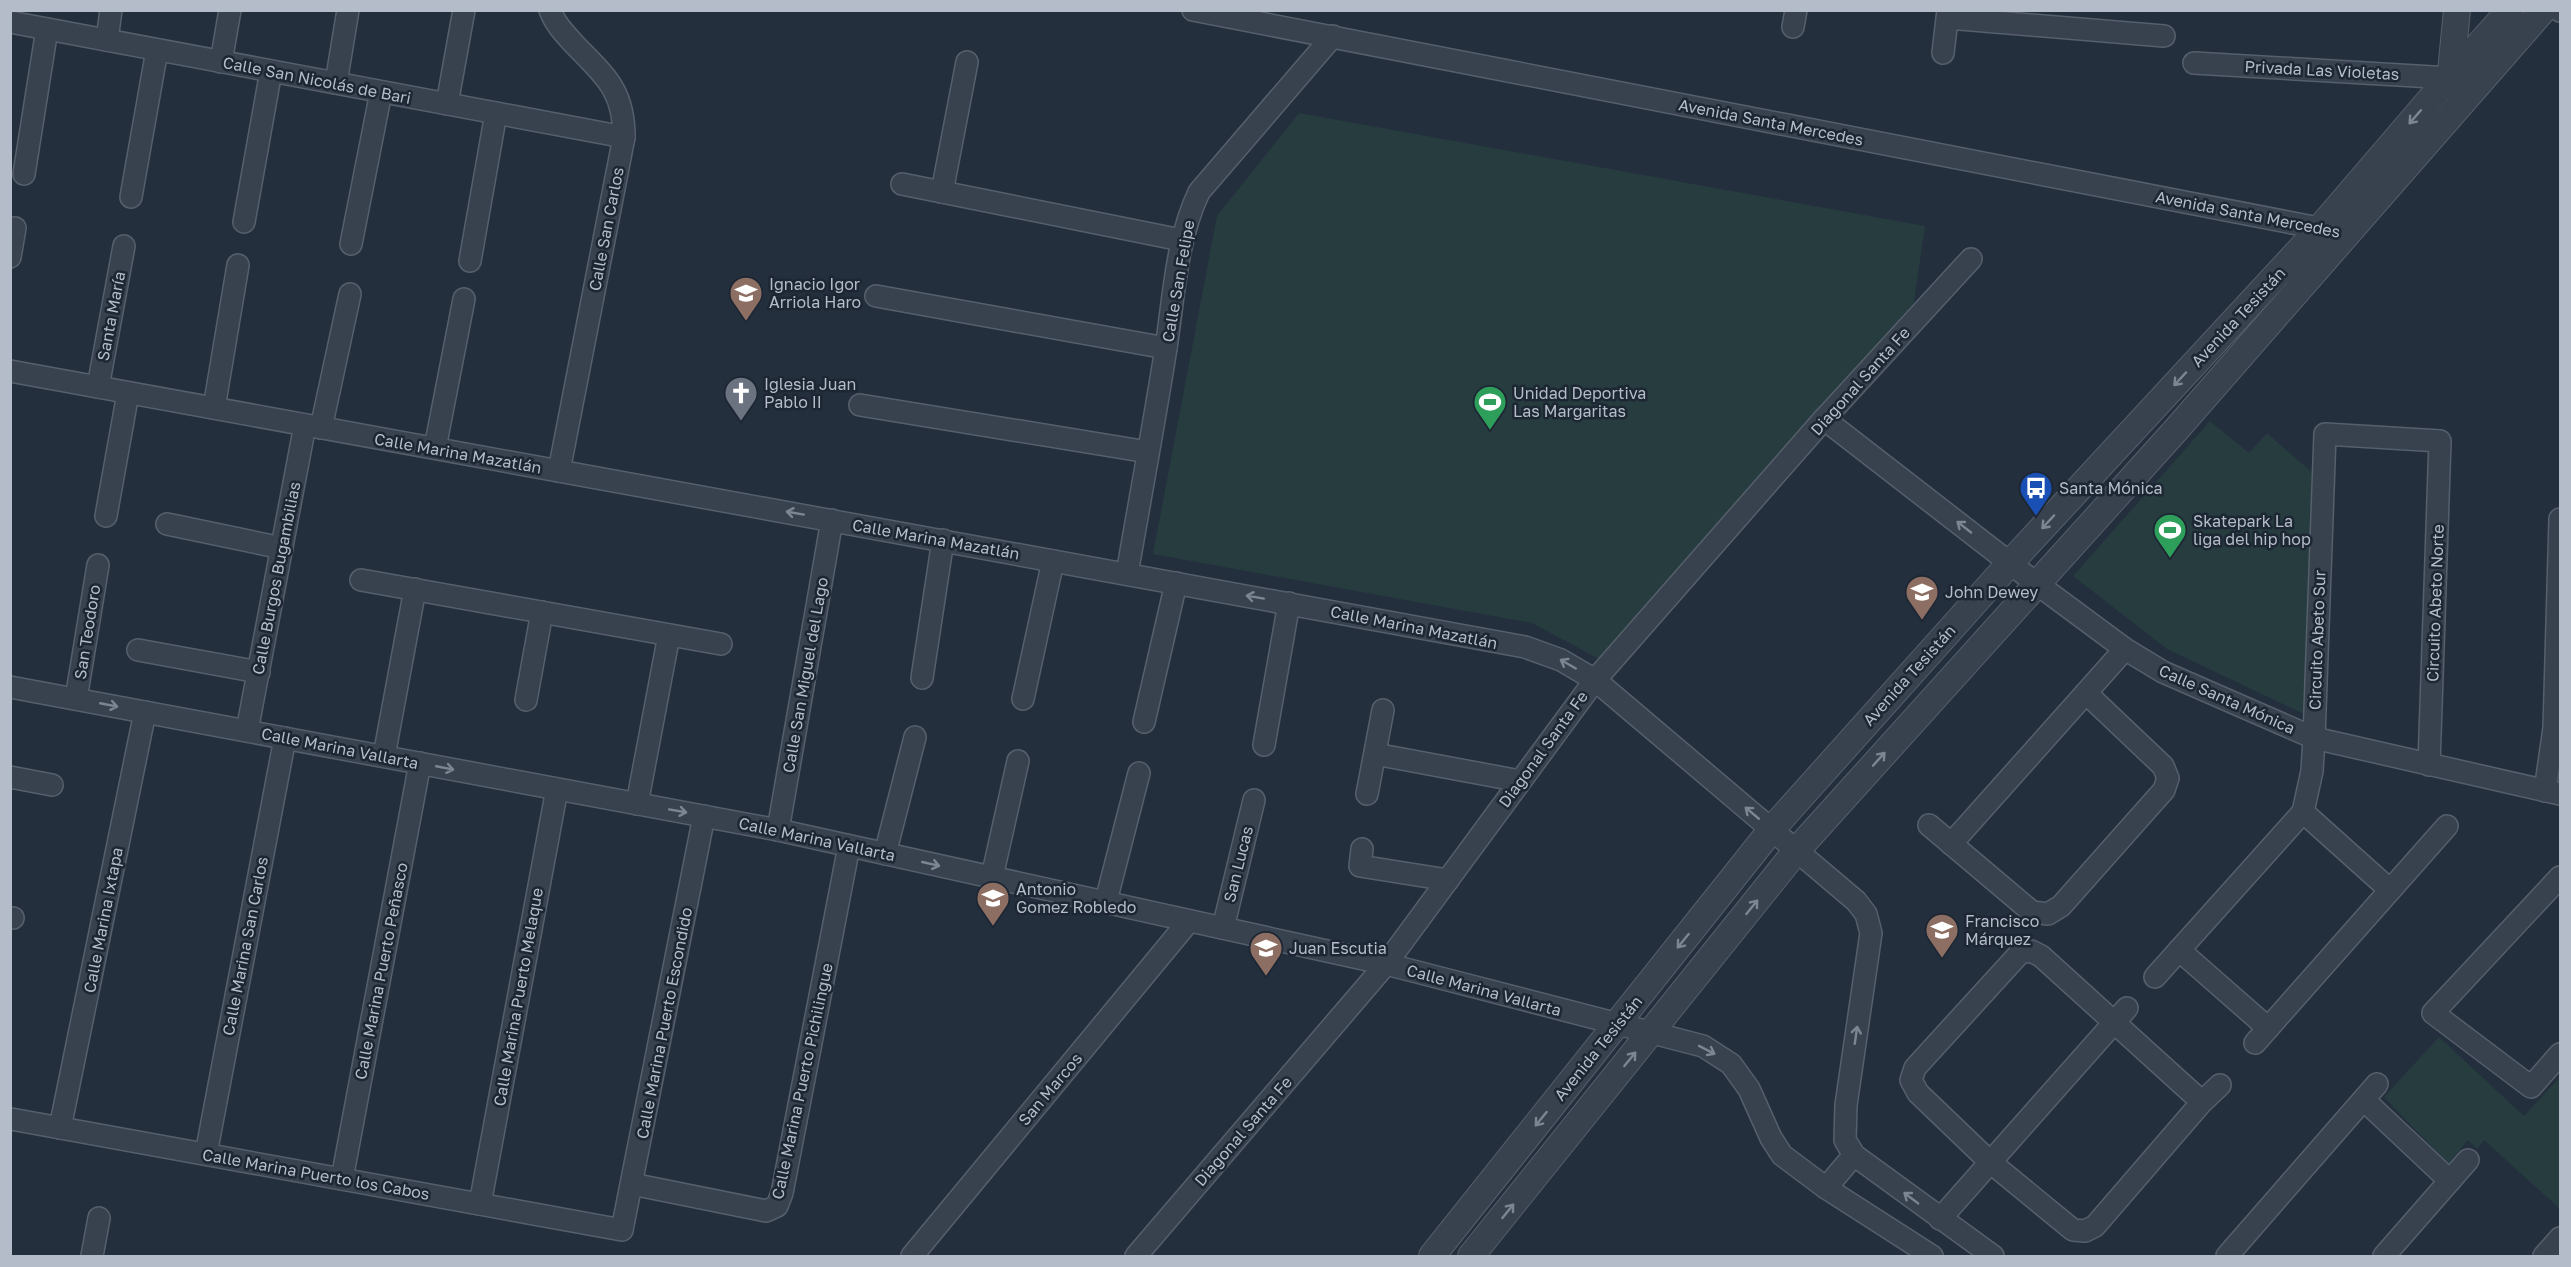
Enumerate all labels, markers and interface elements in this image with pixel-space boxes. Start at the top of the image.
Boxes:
street label: Calle San Nicolás de Bari [221,52,413,108]
street label: Privada Las Violetas [2244,56,2400,84]
street label: Avenida Santa Mercedes [1677,94,1865,150]
one-way arrow [2409,109,2422,125]
street label: Calle San Carlos [584,165,628,293]
street label: Avenida Santa Mercedes [2154,186,2342,242]
street label: Calle San Felipe [1157,218,1199,344]
street label: Avenida Tesistán [2187,263,2289,371]
street label: Santa María [93,270,129,362]
place label: Ignacio Igor Arriola Haro [769,274,861,312]
school or university icon: Ignacio Igor Arriola Haro [728,275,764,322]
street label: Diagonal Santa Fe [1806,323,1914,439]
one-way arrow [2174,371,2188,386]
place label: Iglesia Juan Pablo II [764,374,856,412]
church icon: Iglesia Juan Pablo II [723,375,759,422]
place label: Unidad Deportiva Las Margaritas [1513,383,1646,421]
sports icon: Unidad Deportiva Las Margaritas [1472,384,1508,431]
street label: Calle Marina Mazatlán [373,428,543,478]
bus stop icon: Santa Mónica [2018,470,2054,517]
place label: Santa Mónica [2059,478,2163,498]
street label: Calle Burgos Bugambilias [247,480,305,676]
one-way arrow [785,508,805,519]
place label: Skatepark La liga del hip hop [2193,511,2311,549]
sports icon: Skatepark La liga del hip hop [2152,512,2188,559]
street label: Calle Marina Mazatlán [851,514,1021,564]
one-way arrow [2041,514,2055,529]
one-way arrow [1956,521,1972,534]
street label: Circuito Abeto Norte [2422,524,2448,682]
street label: Circuito Abeto Sur [2305,570,2329,710]
school or university icon: John Dewey [1904,574,1940,621]
street label: Calle San Miguel del Lago [778,576,832,774]
place label: John Dewey [1945,582,2038,602]
street label: San Teodoro [70,583,104,681]
one-way arrow [1246,591,1265,602]
street label: Calle Marina Mazatlán [1329,601,1499,653]
street label: Avenida Tesistán [1858,620,1960,730]
one-way arrow [1560,658,1577,670]
street label: Calle Santa Mónica [2156,660,2298,738]
street label: Diagonal Santa Fe [1494,687,1592,811]
one-way arrow [99,700,119,711]
street label: Calle Marina Vallarta [260,723,420,773]
one-way arrow [1872,752,1886,767]
one-way arrow [435,763,455,774]
one-way arrow [668,806,688,817]
one-way arrow [1744,806,1760,819]
street label: Calle Marina Vallarta [737,813,897,865]
street label: San Lucas [1219,824,1257,904]
street label: Calle Marina Ixtapa [79,845,127,995]
street label: Calle Marina San Carlos [218,855,272,1037]
one-way arrow [921,859,940,870]
street label: Calle Marina Puerto Peñasco [350,861,412,1081]
place label: Antonio Gomez Robledo [1016,879,1136,917]
school or university icon: Antonio Gomez Robledo [975,880,1011,927]
street label: Calle Marina Puerto Melaque [489,886,547,1108]
one-way arrow [1745,899,1758,915]
street label: Calle Marina Puerto Escondido [632,906,696,1140]
place label: Francisco Márquez [1965,911,2039,949]
school or university icon: Francisco Márquez [1924,912,1960,959]
school or university icon: Juan Escutia [1248,930,1284,977]
one-way arrow [1677,933,1690,949]
place label: Juan Escutia [1289,938,1387,958]
street label: Calle Marina Vallarta [1404,960,1564,1020]
street label: Calle Marina Puerto Pichilingue [767,961,837,1201]
street label: Avenida Tesistán [1550,992,1646,1104]
one-way arrow [1851,1025,1862,1045]
one-way arrow [1697,1044,1715,1056]
street label: San Marcos [1014,1049,1086,1129]
one-way arrow [1623,1052,1637,1067]
street label: Diagonal Santa Fe [1190,1072,1296,1190]
one-way arrow [1534,1111,1547,1127]
street label: Calle Marina Puerto los Cabos [201,1144,431,1204]
one-way arrow [1904,1192,1920,1204]
one-way arrow [1501,1203,1514,1219]

